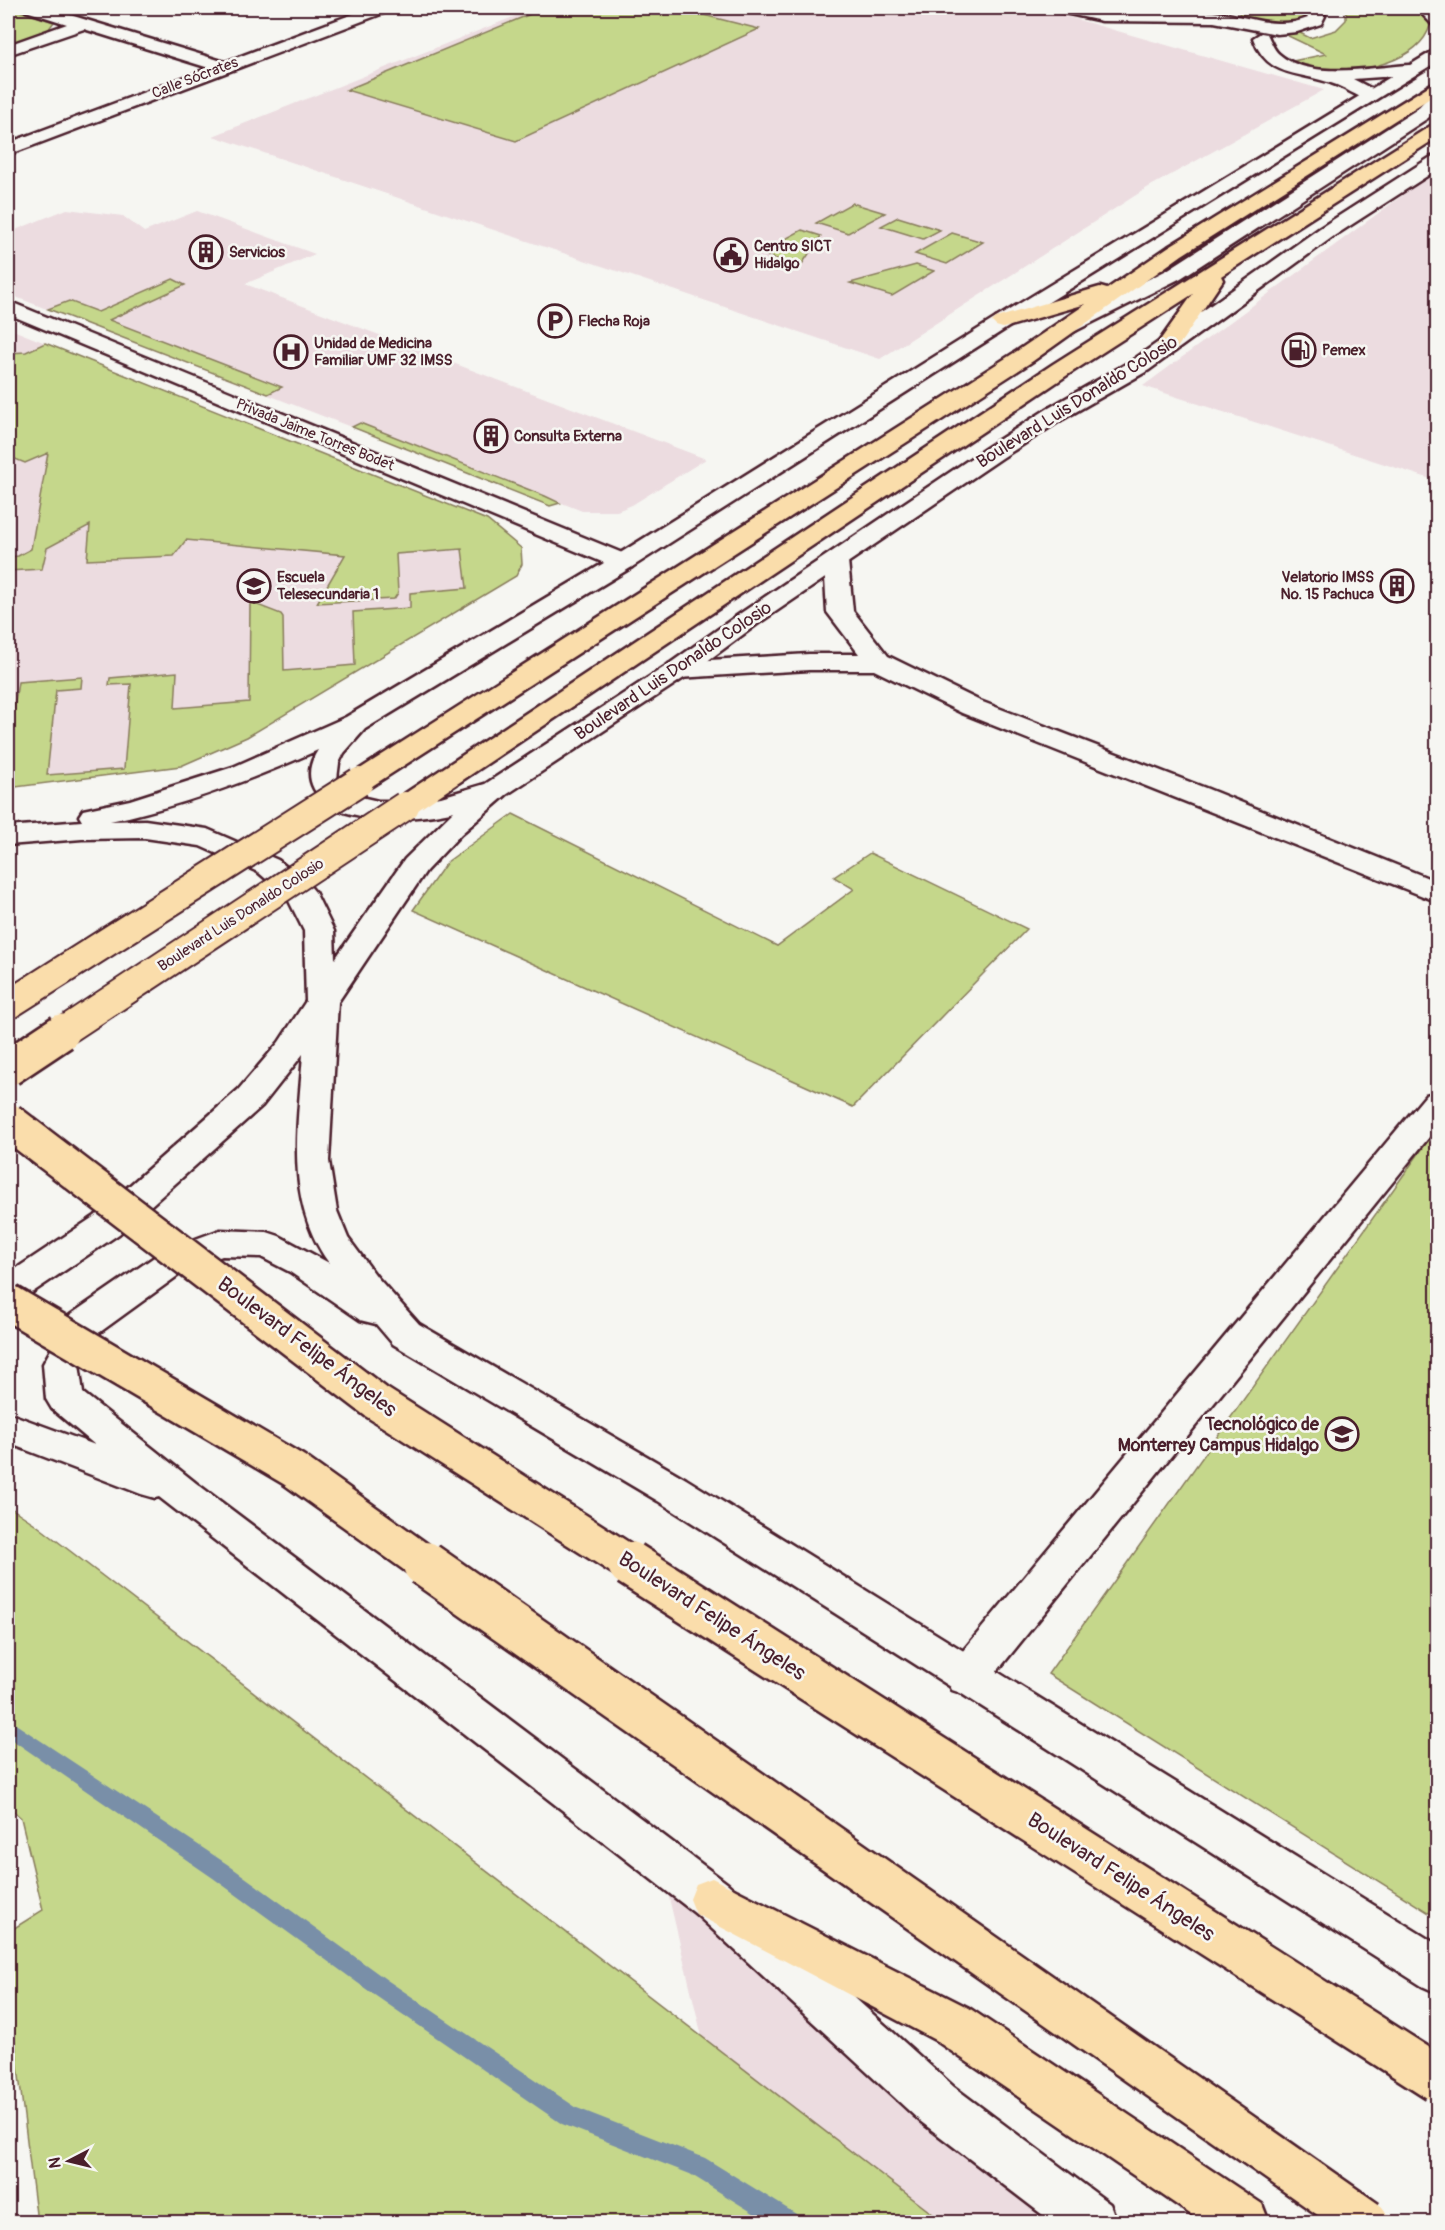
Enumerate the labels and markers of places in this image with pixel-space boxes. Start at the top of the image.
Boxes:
building icon: Servicios [188,234,224,270]
public building icon: Centro SICT Hidalgo [713,237,749,273]
place label: Centro SICT Hidalgo [754,237,832,273]
place label: Servicios [229,243,285,262]
parking icon: Flecha Roja [537,303,573,339]
place label: Flecha Roja [578,312,650,331]
fuel station icon: Pemex [1281,332,1317,368]
hospital icon: Unidad de Medicina Familiar UMF 32 IMSS [273,334,309,370]
place label: Unidad de Medicina Familiar UMF 32 IMSS [314,334,453,370]
place label: Pemex [1322,341,1366,360]
building icon: Consulta Externa [473,418,509,454]
place label: Consulta Externa [514,427,622,446]
school or university icon: Escuela Telesecundaria 1 [236,568,272,604]
place label: Escuela Telesecundaria 1 [276,568,379,604]
place label: Velatorio IMSS No. 15 Pachuca [1281,568,1374,604]
building icon: Velatorio IMSS No. 15 Pachuca [1379,568,1415,604]
place label: Tecnológico de Monterrey Campus Hidalgo [1118,1413,1320,1457]
school or university icon: Tecnológico de Monterrey Campus Hidalgo [1324,1416,1360,1452]

